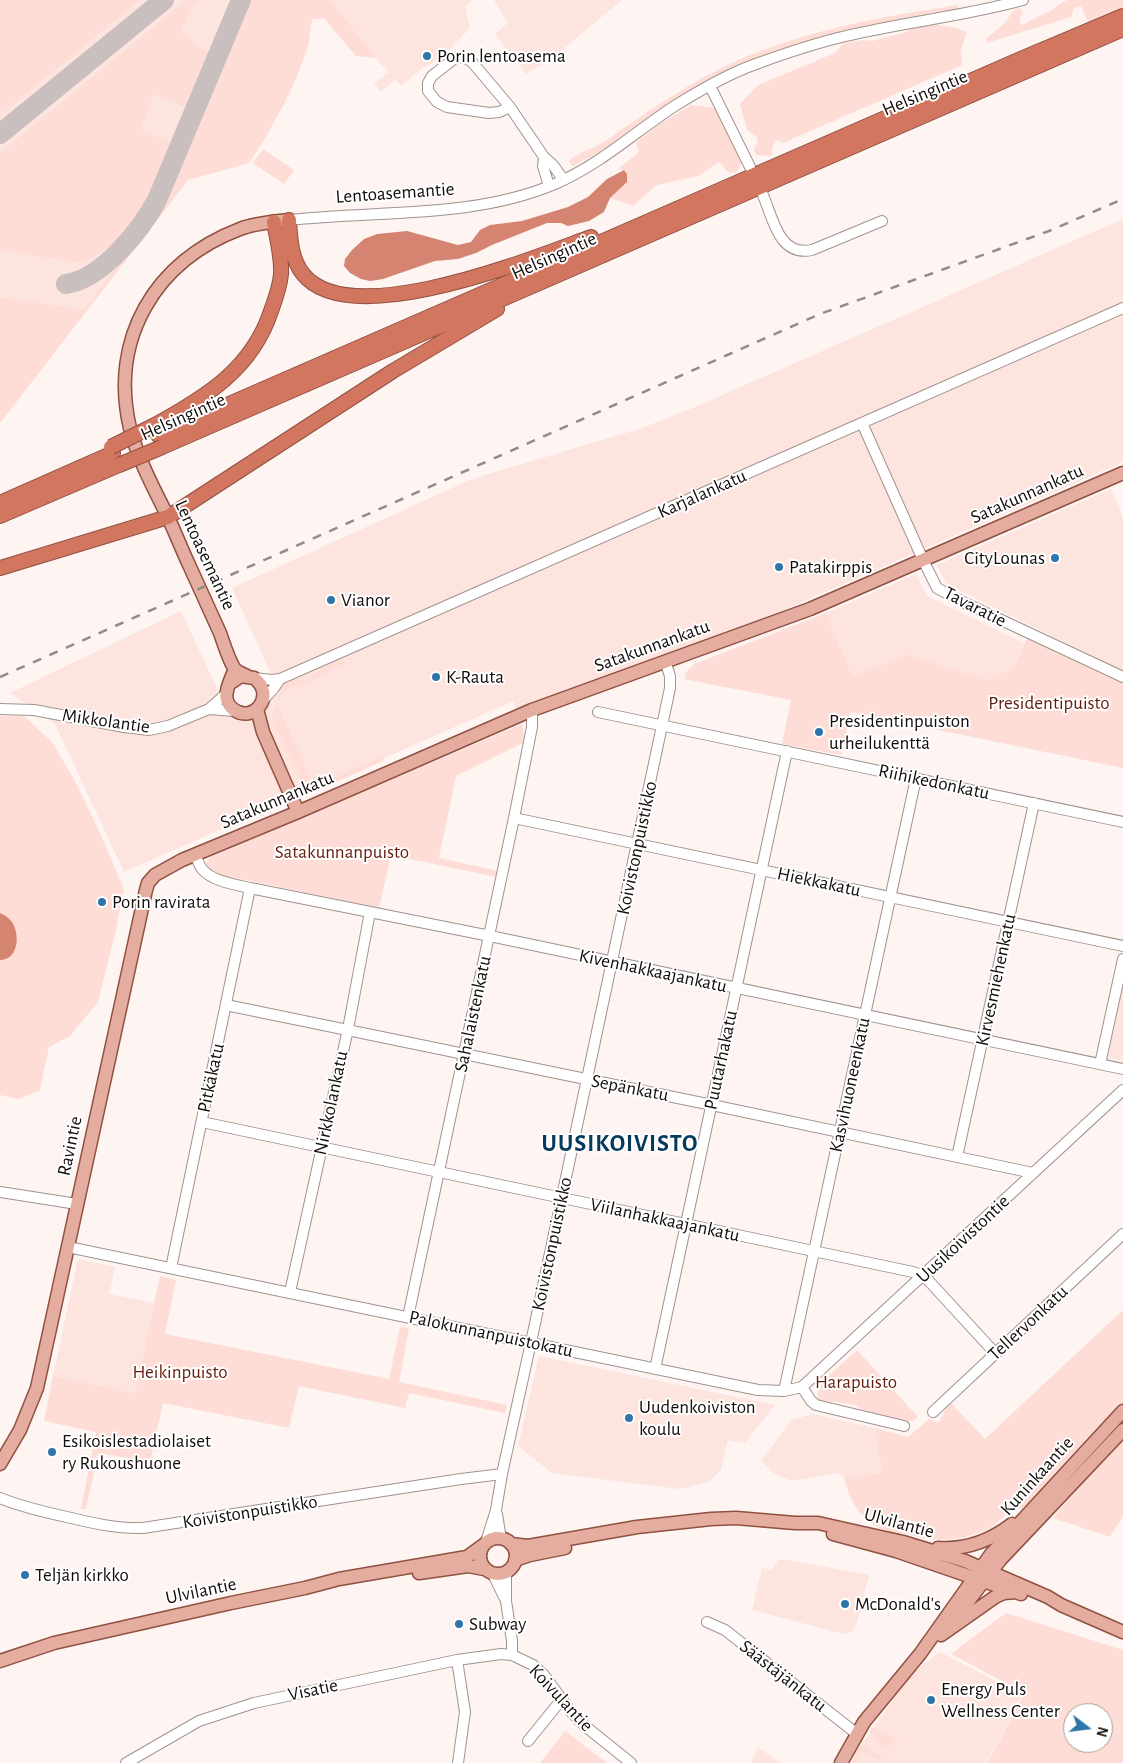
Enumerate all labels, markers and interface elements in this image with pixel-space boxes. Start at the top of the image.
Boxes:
place label: Porin lentoasema [437,45,566,67]
marker: Porin lentoasema [421,50,433,62]
street label: Helsingintie [879,65,971,121]
street label: Lentoasemantie [335,177,455,209]
street label: Helsingintie [508,227,600,285]
street label: Helsingintie [137,388,229,446]
street label: Satakunnankatu [967,459,1087,529]
street label: Karjalankatu [654,464,750,524]
street label: Lentoasemantie [170,496,240,614]
place label: CityLounas [964,547,1045,569]
marker: CityLounas [1049,552,1061,564]
place label: Patakirppis [789,556,872,578]
marker: Patakirppis [773,561,785,573]
street label: Tavaratie [940,582,1010,632]
place label: Vianor [341,589,390,611]
marker: Vianor [325,594,337,606]
street label: Satakunnankatu [591,615,713,677]
place label: K-Rauta [446,666,504,688]
marker: K-Rauta [430,671,442,683]
park label: Presidentipuisto [988,692,1110,714]
street label: Mikkolantie [61,704,151,738]
place label: Presidentinpuiston urheilukenttä [829,710,970,754]
marker: Presidentinpuiston urheilukenttä [813,726,825,738]
street label: Riihikedonkatu [876,759,992,805]
street label: Satakunnankatu [217,766,337,834]
street label: Koivistonpuistikko [612,779,662,917]
park label: Satakunnanpuisto [275,841,409,863]
street label: Hiekkakatu [775,862,863,902]
place label: Porin ravirata [112,891,211,913]
marker: Porin ravirata [96,896,108,908]
street label: Kirvesmiehenkatu [971,912,1021,1048]
street label: Kivenhakkaajankatu [577,944,729,998]
street label: Sahalaistenkatu [450,954,496,1074]
street label: Puutarhakatu [699,1008,743,1112]
street label: Kasvihuoneenkatu [825,1015,875,1155]
street label: Pitkäkatu [193,1041,229,1115]
street label: Nirkkolankatu [309,1049,353,1157]
street label: Sepänkatu [589,1069,671,1107]
street label: Ravintie [53,1114,87,1178]
district label: UUSIKOIVISTO [540,1130,700,1158]
street label: Koivistonpuistikko [527,1175,577,1313]
street label: Uusikoivistontie [912,1190,1014,1288]
street label: Viilanhakkaajankatu [588,1193,742,1247]
street label: Tellervonkatu [983,1280,1073,1366]
street label: Palokunnanpuistokatu [407,1305,575,1363]
park label: Heikinpuisto [132,1361,228,1383]
park label: Harapuisto [815,1371,897,1393]
place label: Uudenkoiviston koulu [639,1396,756,1440]
marker: Uudenkoiviston koulu [623,1412,635,1424]
place label: Esikoislestadiolaiset ry Rukoushuone [62,1430,211,1474]
street label: Kuninkaantie [996,1432,1078,1520]
marker: Esikoislestadiolaiset ry Rukoushuone [46,1446,58,1458]
street label: Koivistonpuistikko [181,1490,319,1534]
street label: Ulvilantie [861,1503,937,1543]
place label: Teljän kirkko [35,1564,129,1586]
marker: Teljän kirkko [19,1569,31,1581]
street label: Ulvilantie [164,1572,238,1610]
place label: McDonald's [855,1593,941,1615]
marker: McDonald's [839,1598,851,1610]
place label: Subway [469,1613,526,1635]
marker: Subway [453,1618,465,1630]
street label: Säästäjänkatu [735,1635,831,1717]
street label: Koivulantie [524,1659,598,1737]
street label: Visatie [286,1674,340,1706]
place label: Energy Puls Wellness Center [941,1678,1060,1722]
marker: Energy Puls Wellness Center [925,1694,937,1706]
north arrow [1063,1703,1113,1753]
text: N [1094,1725,1110,1738]

